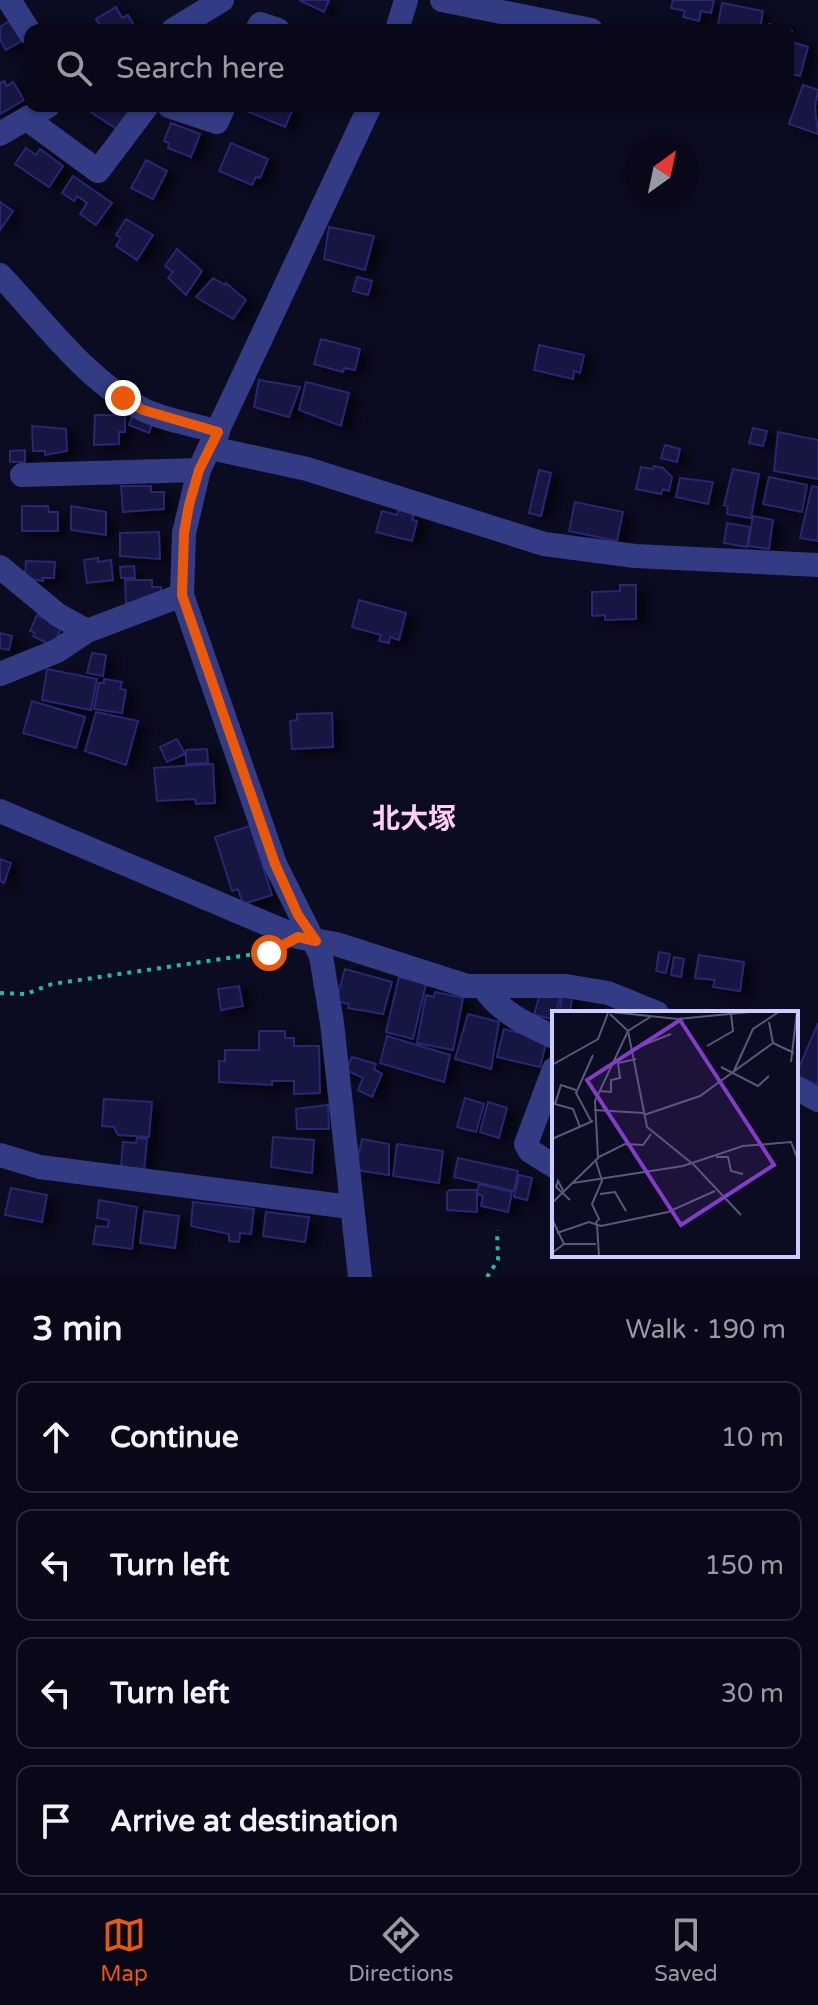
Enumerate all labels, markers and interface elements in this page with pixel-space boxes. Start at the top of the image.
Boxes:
search box [24,24,794,112]
icon: search [52,46,96,90]
text: Search here [116,50,285,87]
north arrow [626,136,698,208]
route end [105,380,141,416]
district label: 北大塚 [372,802,456,836]
route start [251,935,287,971]
inset map [552,1011,798,1257]
text: 3 min [32,1309,123,1350]
text: Walk · 190 m [626,1314,786,1345]
icon: ahead [34,1415,78,1459]
text: Continue [110,1419,239,1456]
text: 10 m [721,1422,784,1453]
icon: left [34,1543,78,1587]
text: Turn left [110,1547,229,1584]
text: 150 m [704,1550,784,1581]
icon: left [34,1671,78,1715]
text: Turn left [110,1675,229,1712]
text: 30 m [721,1678,784,1709]
icon: arrive [34,1799,78,1843]
text: Arrive at destination [110,1803,398,1840]
tab: Map [100,1913,148,1987]
tab: Directions [348,1913,454,1987]
tab: Saved [654,1913,718,1987]

